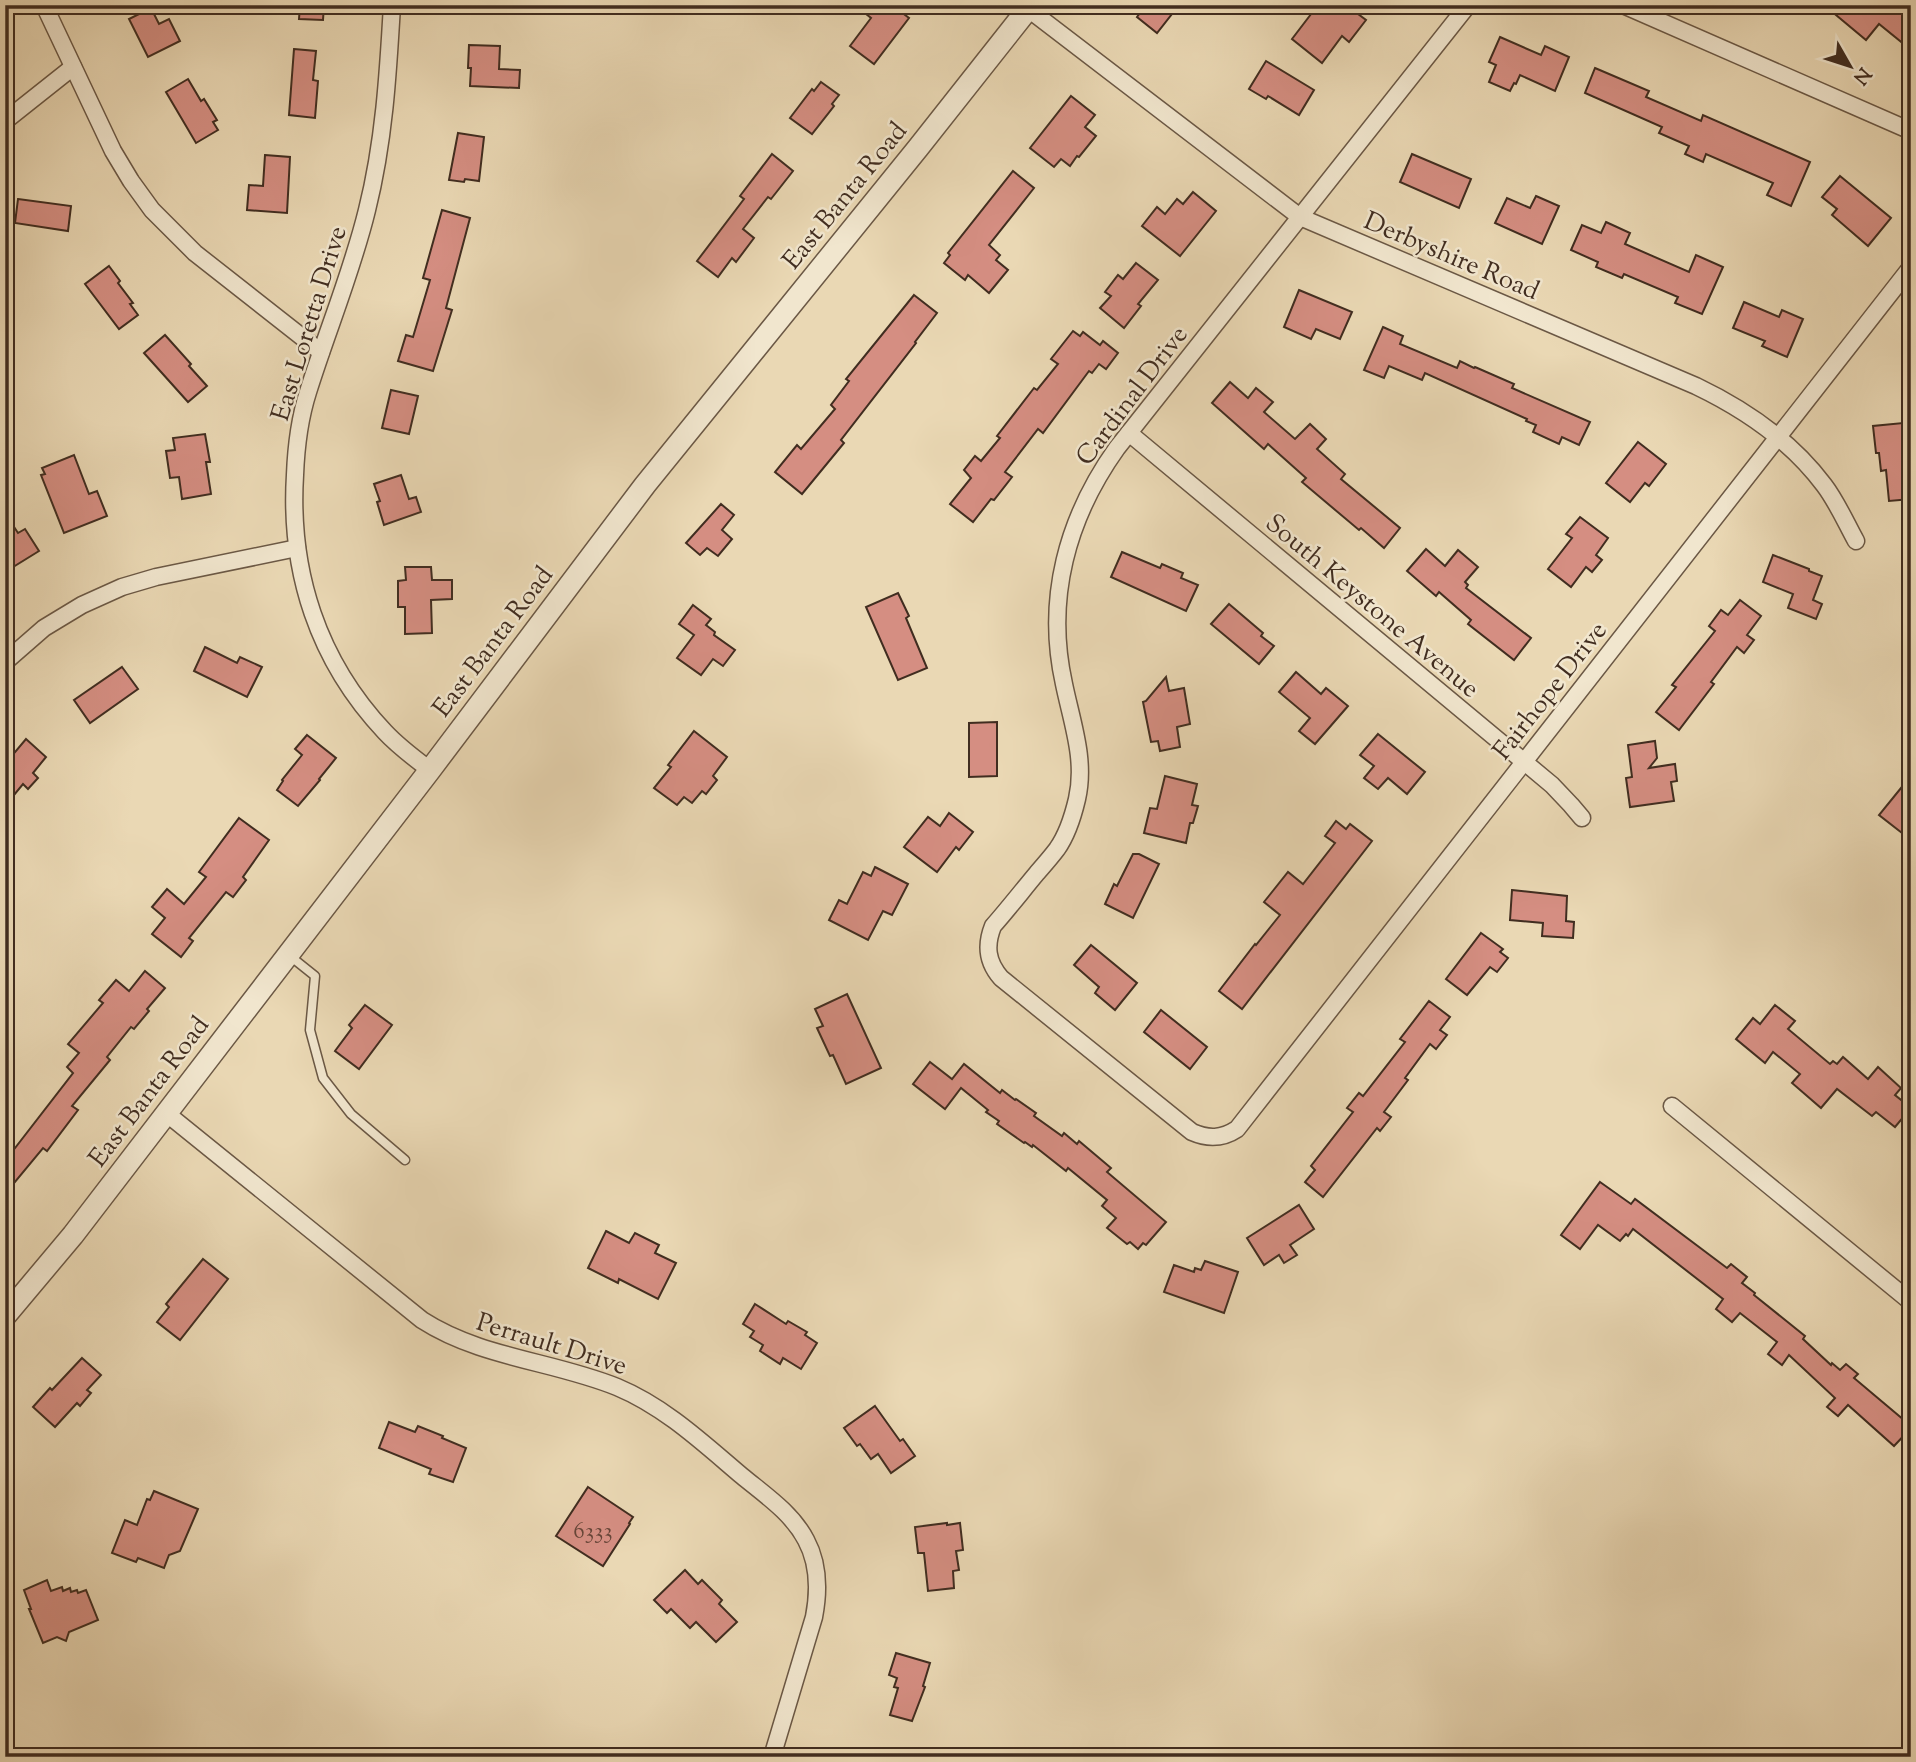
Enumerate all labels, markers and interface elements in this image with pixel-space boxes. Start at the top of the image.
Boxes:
north arrow [1814,32,1884,102]
text: N [1846,61,1877,90]
street label: East Banta Road [775,114,917,278]
street label: Derbyshire Road [1358,204,1545,311]
street label: East Loretta Drive [263,222,358,426]
street label: Cardinal Drive [1068,319,1198,474]
street label: South Keystone Avenue [1256,506,1487,708]
street label: East Banta Road [425,559,563,726]
street label: Fairhope Drive [1485,615,1617,769]
street label: East Banta Road [81,1009,219,1176]
street label: Perrault Drive [471,1305,631,1386]
house number: 6333 [573,1516,613,1549]

